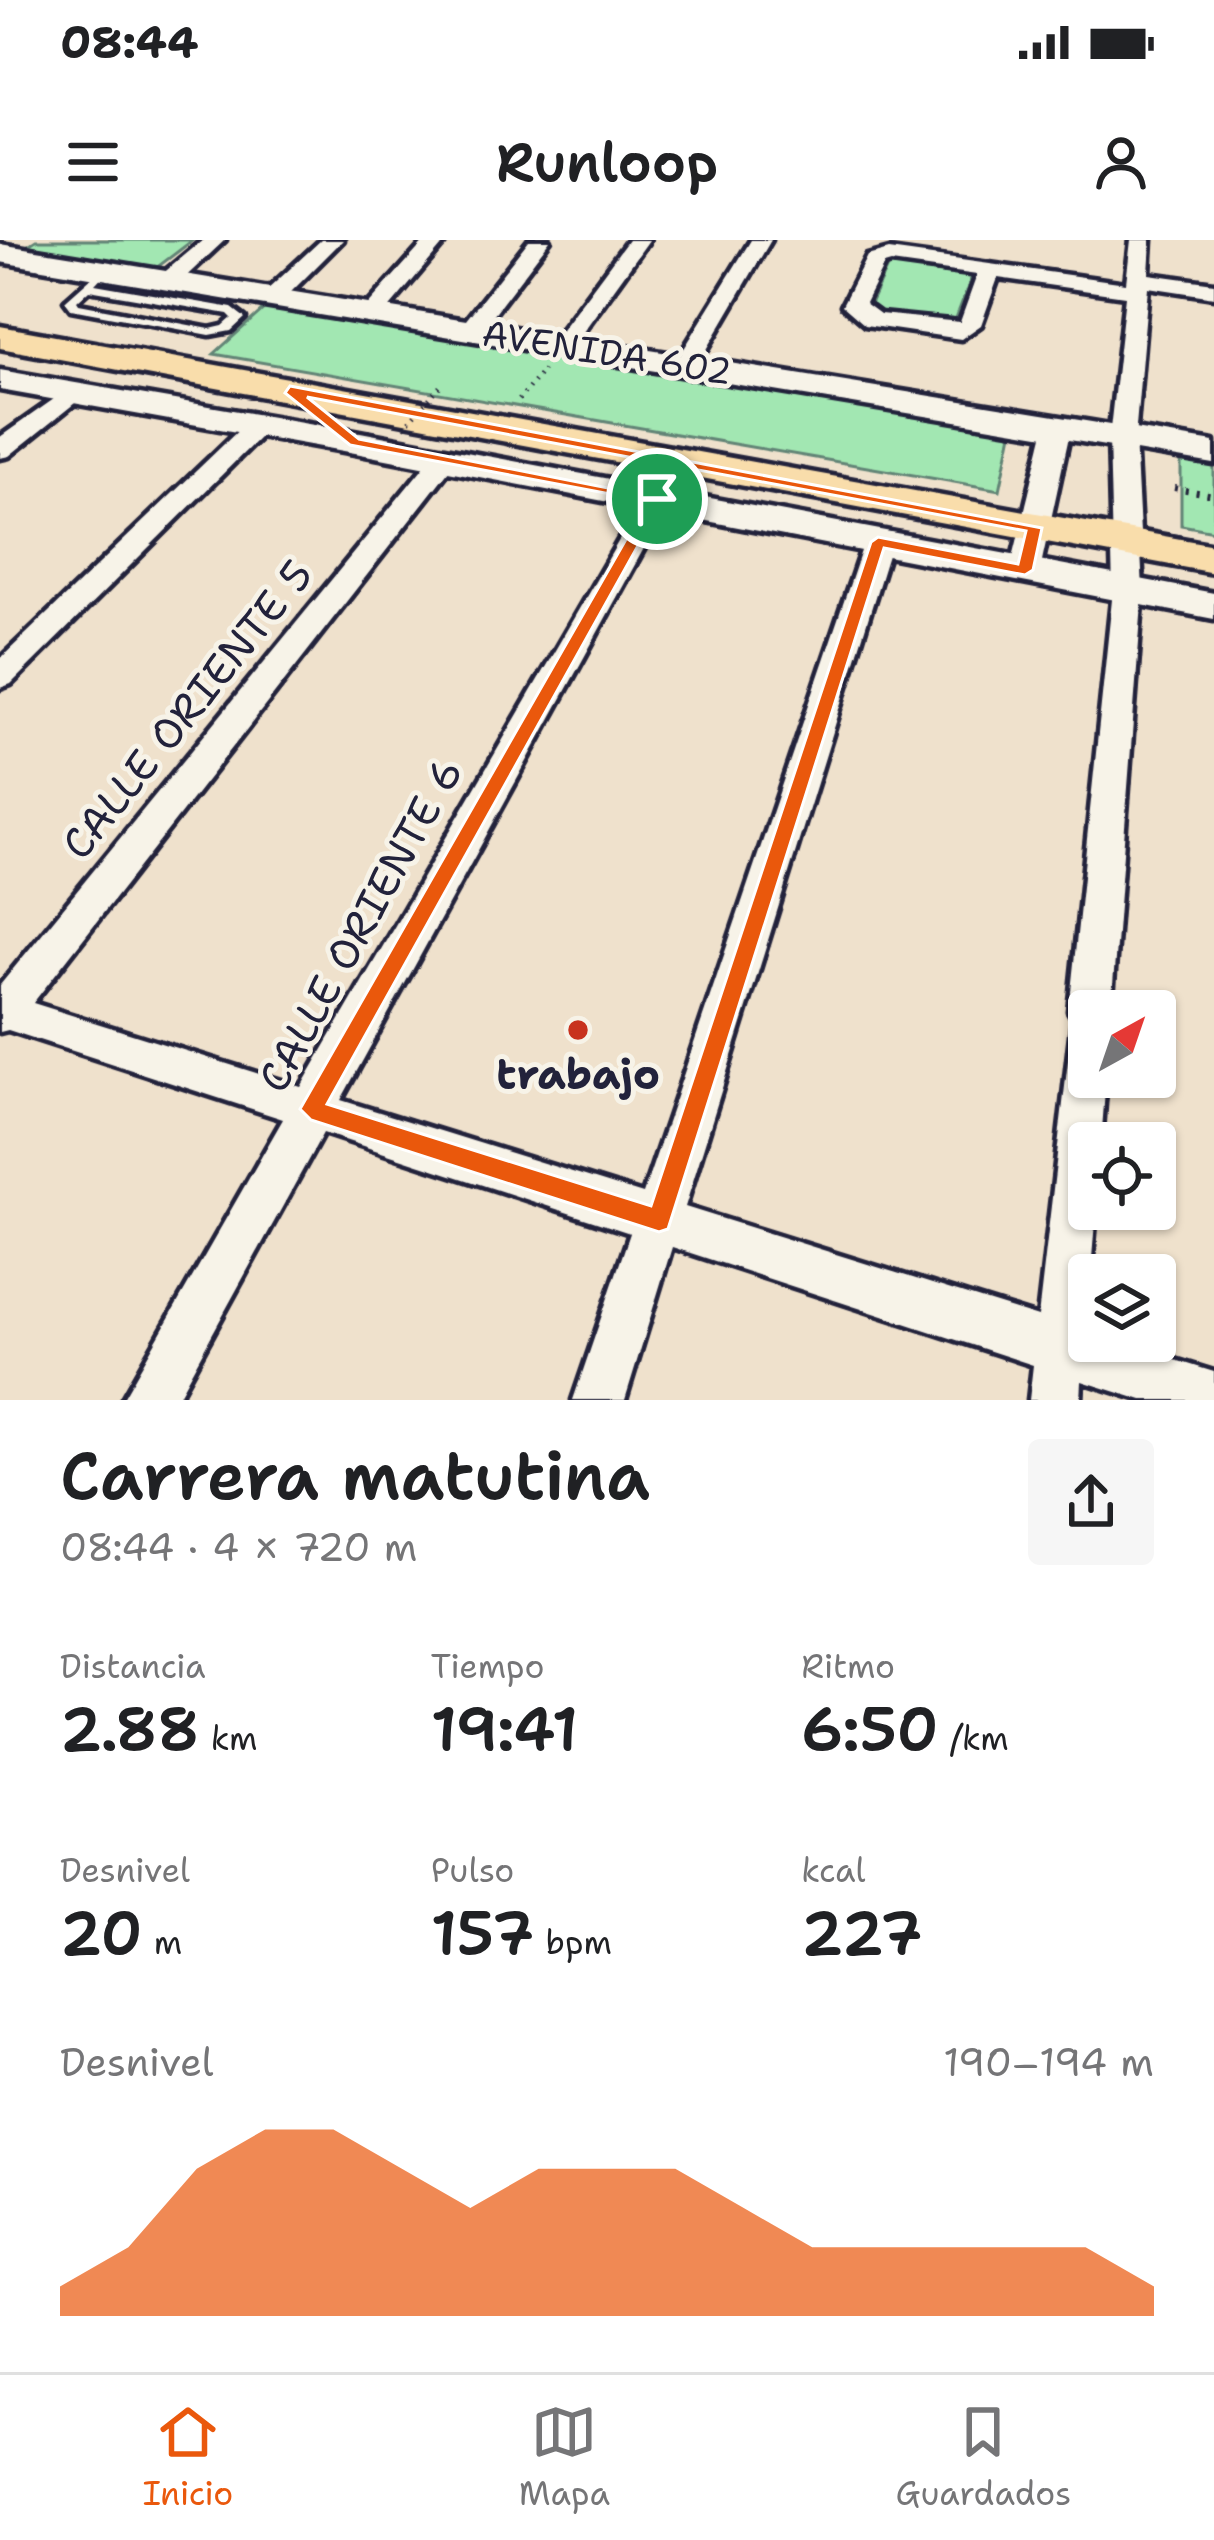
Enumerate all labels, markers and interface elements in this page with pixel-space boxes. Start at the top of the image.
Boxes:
text: 08:44 [60,12,198,72]
text: Runloop [496,126,718,198]
icon: menu [60,129,126,195]
icon: person [1088,129,1154,195]
street label: AVENIDA 602 [479,309,735,396]
pin [606,448,708,550]
icon: arrive [624,466,690,532]
street label: CALLE ORIENTE 5 [49,548,325,870]
street label: CALLE ORIENTE 6 [245,748,475,1102]
north arrow [1068,990,1176,1098]
map controls [1068,990,1176,1362]
marker: trabajo [565,1017,591,1043]
place label: trabajo [496,1046,660,1102]
button: locate [1068,1122,1176,1230]
button: layers [1068,1254,1176,1362]
text: Carrera matutina [60,1432,650,1520]
button: share [1028,1439,1154,1565]
text: 08:44 · 4 × 720 m [60,1521,417,1573]
text: Distancia [60,1644,205,1689]
text: Tiempo [431,1644,545,1689]
text: Ritmo [801,1644,895,1689]
text: 2.88 [60,1689,199,1769]
text: 19:41 [431,1689,578,1769]
text: 6:50 [801,1689,939,1769]
text: km [199,1716,257,1761]
text: /km [939,1716,1009,1761]
text: Desnivel [60,1848,190,1893]
text: Pulso [431,1848,514,1893]
text: kcal [801,1848,865,1893]
text: 20 [60,1893,143,1973]
text: 157 [431,1893,534,1973]
text: 227 [801,1893,923,1973]
text: m [143,1920,182,1965]
text: bpm [534,1920,612,1965]
text: Desnivel [60,2036,214,2088]
text: 190–194 m [943,2036,1154,2088]
tab: Inicio [143,2399,233,2516]
tab: Mapa [519,2399,610,2516]
tab: Guardados [896,2399,1071,2516]

